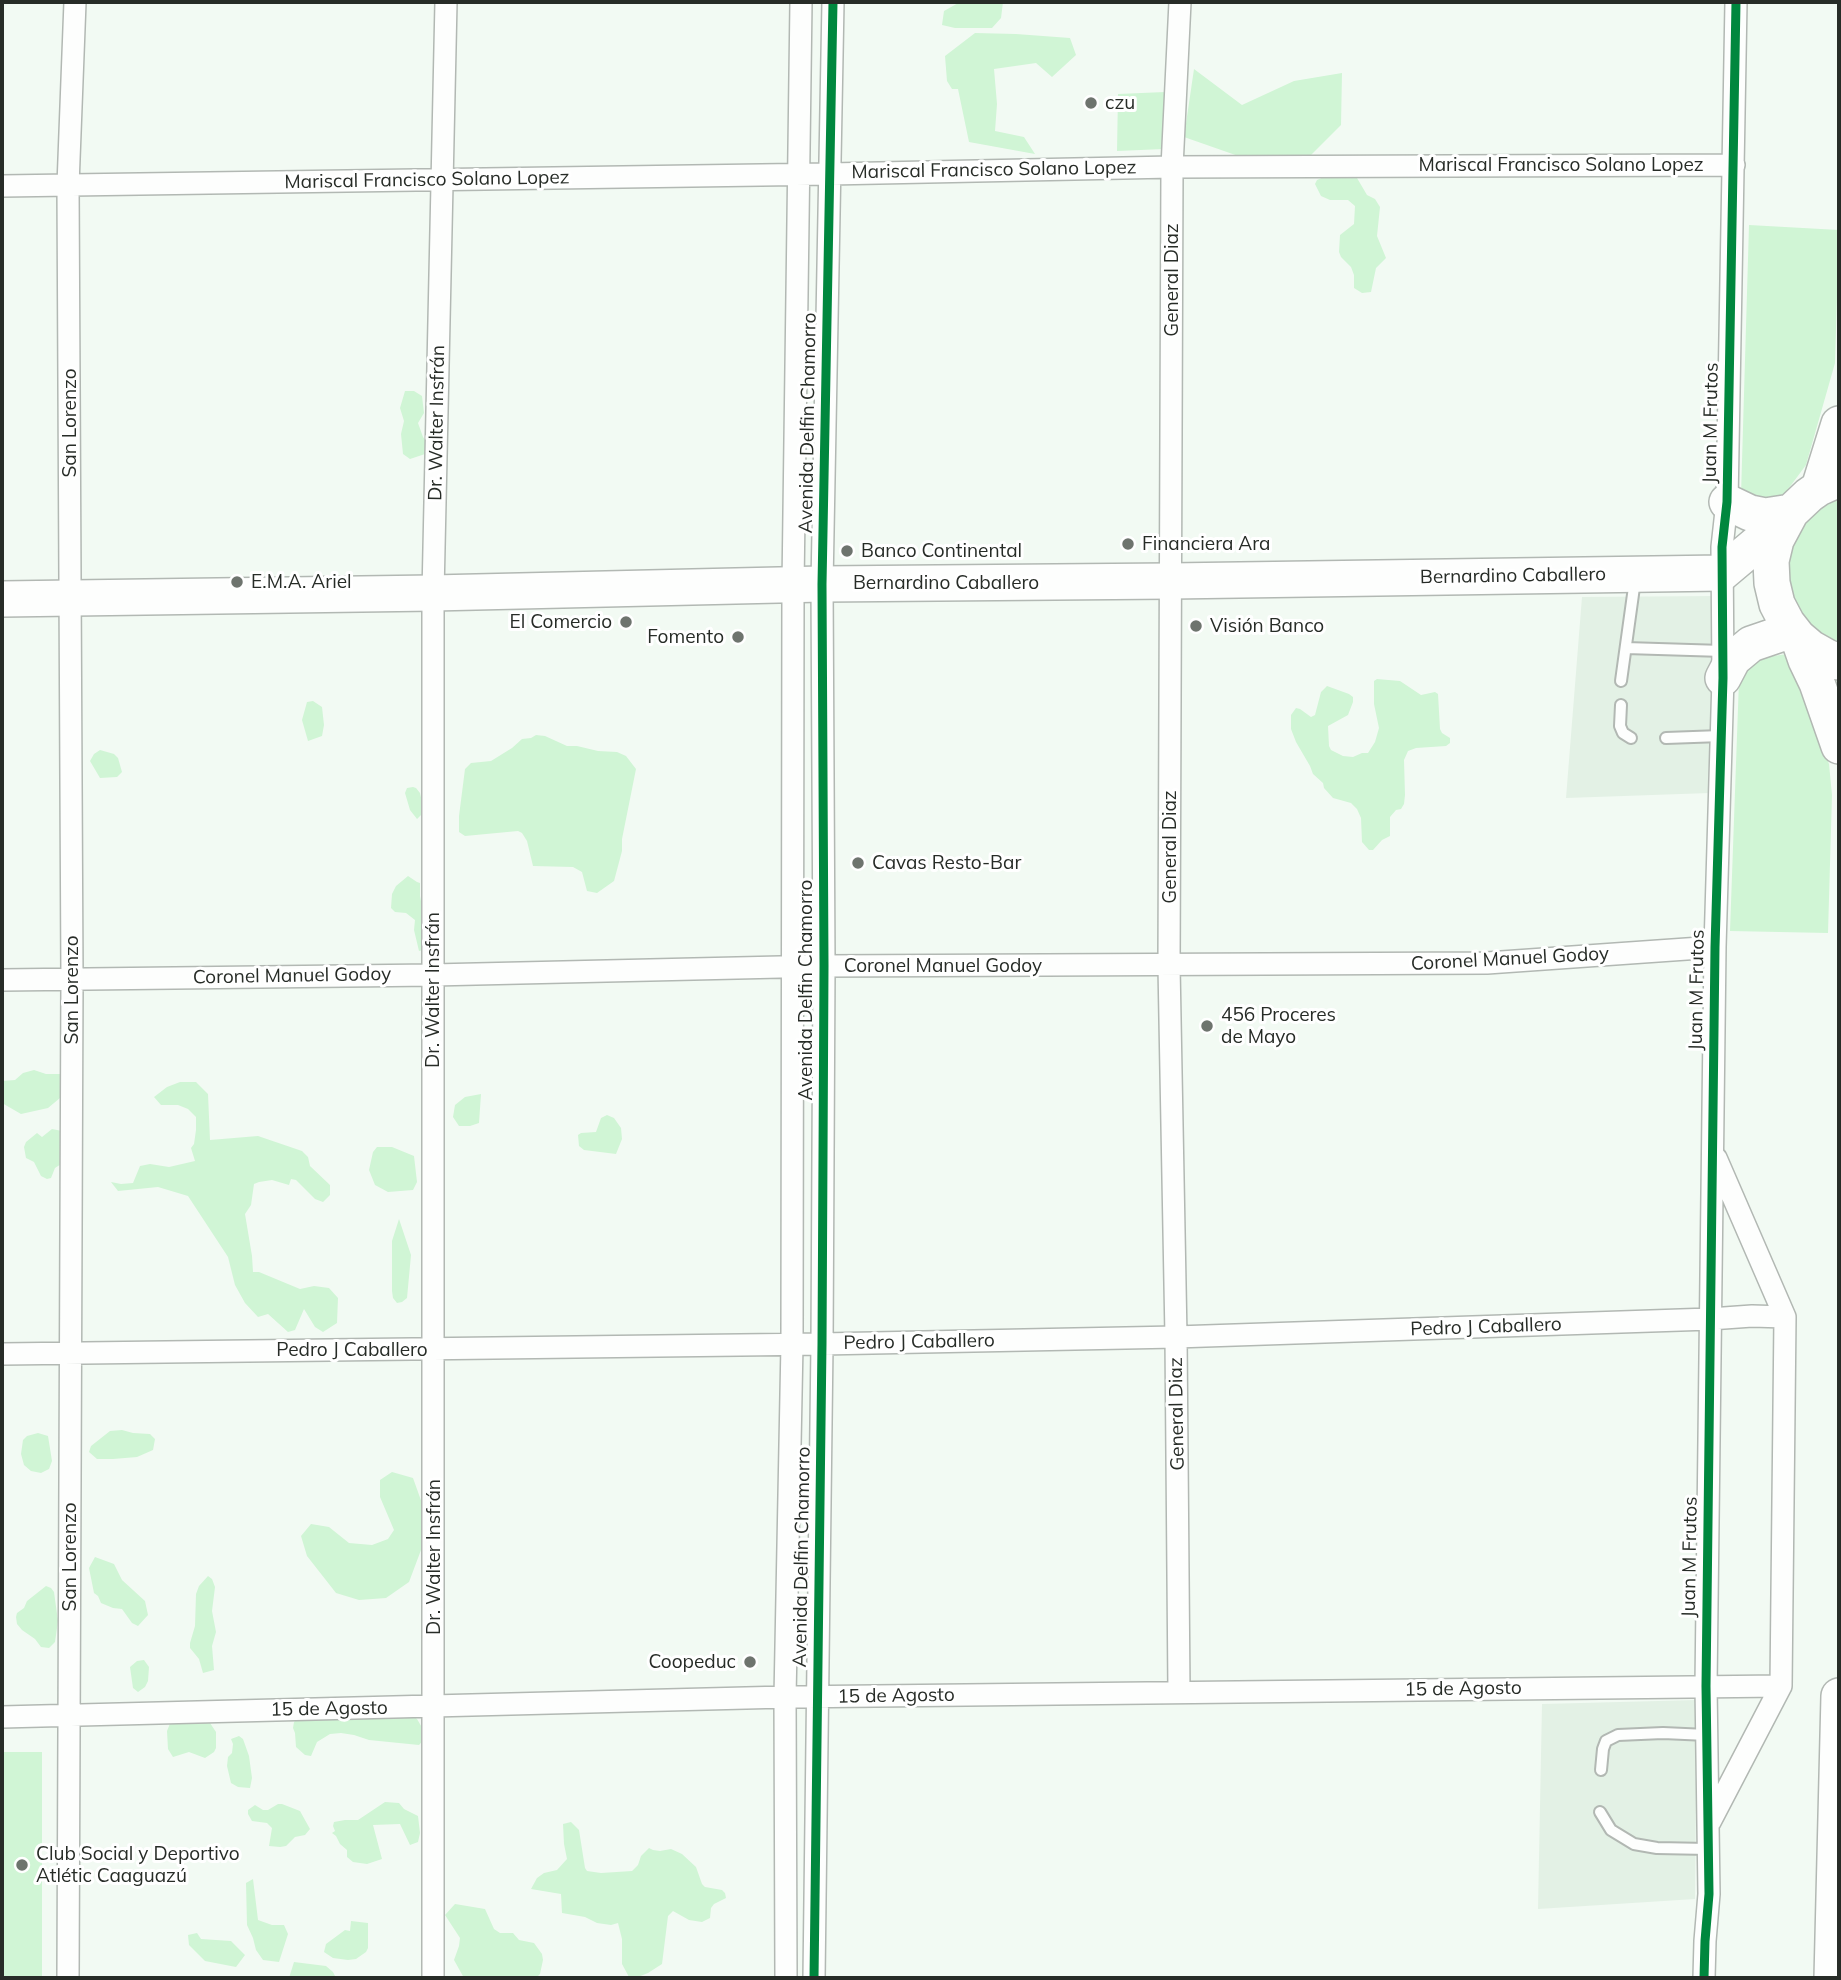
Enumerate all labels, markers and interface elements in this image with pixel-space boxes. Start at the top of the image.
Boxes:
place label: czu [1105,92,1135,114]
marker: czu [1083,95,1099,111]
street label: Mariscal Francisco Solano Lopez [1418,154,1704,176]
street label: Mariscal Francisco Solano Lopez [851,156,1137,184]
street label: Mariscal Francisco Solano Lopez [284,166,570,194]
street label: General Diaz [1161,223,1183,337]
street label: Avenida Delfin Chamorro [795,312,821,534]
street label: Dr. Walter Insfrán [424,345,450,501]
street label: Juan M Frutos [1699,362,1723,484]
street label: San Lorenzo [59,368,81,478]
place label: Financiera Ara [1142,533,1270,555]
marker: Financiera Ara [1120,536,1136,552]
place label: Banco Continental [861,540,1022,562]
marker: Banco Continental [839,543,855,559]
street label: Bernardino Caballero [1420,563,1606,589]
place label: E.M.A. Ariel [251,571,352,593]
street label: Bernardino Caballero [853,572,1039,594]
marker: E.M.A. Ariel [229,574,245,590]
place label: El Comercio [510,611,612,633]
marker: El Comercio [618,614,634,630]
place label: Visión Banco [1210,615,1324,637]
marker: Visión Banco [1188,618,1204,634]
place label: Fomento [647,626,724,648]
marker: Fomento [730,629,746,645]
street label: General Diaz [1159,790,1181,904]
place label: Cavas Resto-Bar [872,852,1021,874]
marker: Cavas Resto-Bar [850,855,866,871]
street label: Avenida Delfin Chamorro [795,880,817,1100]
street label: Dr. Walter Insfrán [422,912,444,1068]
street label: Juan M Frutos [1685,929,1709,1051]
street label: San Lorenzo [61,935,83,1045]
street label: Coronel Manuel Godoy [1410,942,1610,976]
street label: Coronel Manuel Godoy [844,955,1042,977]
street label: Coronel Manuel Godoy [193,963,391,989]
place label: 456 Proceres de Mayo [1221,1004,1336,1048]
marker: 456 Proceres de Mayo [1199,1018,1215,1034]
street label: Pedro J Caballero [1410,1313,1562,1341]
street label: Pedro J Caballero [843,1329,995,1355]
street label: Pedro J Caballero [276,1339,428,1361]
street label: General Diaz [1165,1357,1189,1471]
street label: Avenida Delfin Chamorro [789,1446,815,1668]
street label: Dr. Walter Insfrán [423,1479,445,1635]
street label: Juan M Frutos [1678,1496,1702,1618]
street label: San Lorenzo [59,1502,81,1612]
place label: Coopeduc [648,1651,736,1673]
marker: Coopeduc [742,1654,758,1670]
street label: 15 de Agosto [1404,1677,1522,1701]
street label: 15 de Agosto [837,1684,955,1708]
street label: 15 de Agosto [270,1697,388,1721]
place label: Club Social y Deportivo Atlétic Caaguazú [36,1843,240,1887]
marker: Club Social y Deportivo Atlétic Caaguazú [14,1857,30,1873]

